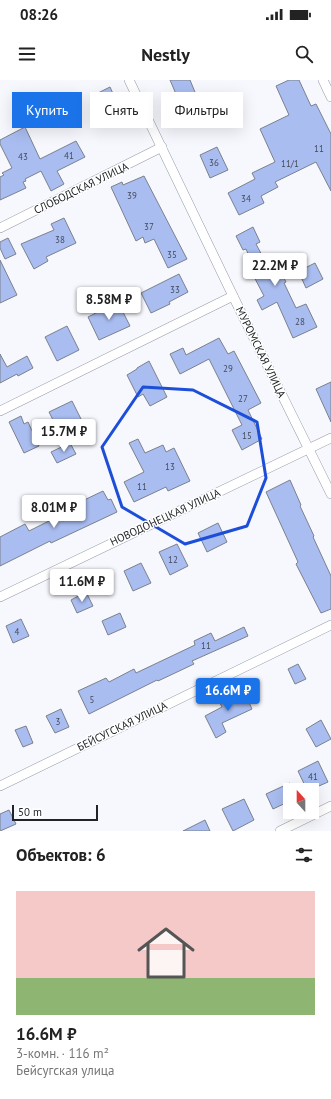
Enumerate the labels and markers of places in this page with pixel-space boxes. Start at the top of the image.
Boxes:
pin: 22.2M ₽ [238,253,312,287]
pin: 8.58M ₽ [72,287,146,321]
pin: 15.7M ₽ [27,419,101,453]
pin: 8.01M ₽ [17,495,91,529]
pin: 11.6M ₽ [45,569,119,603]
pin: 16.6M ₽ [191,678,265,712]

